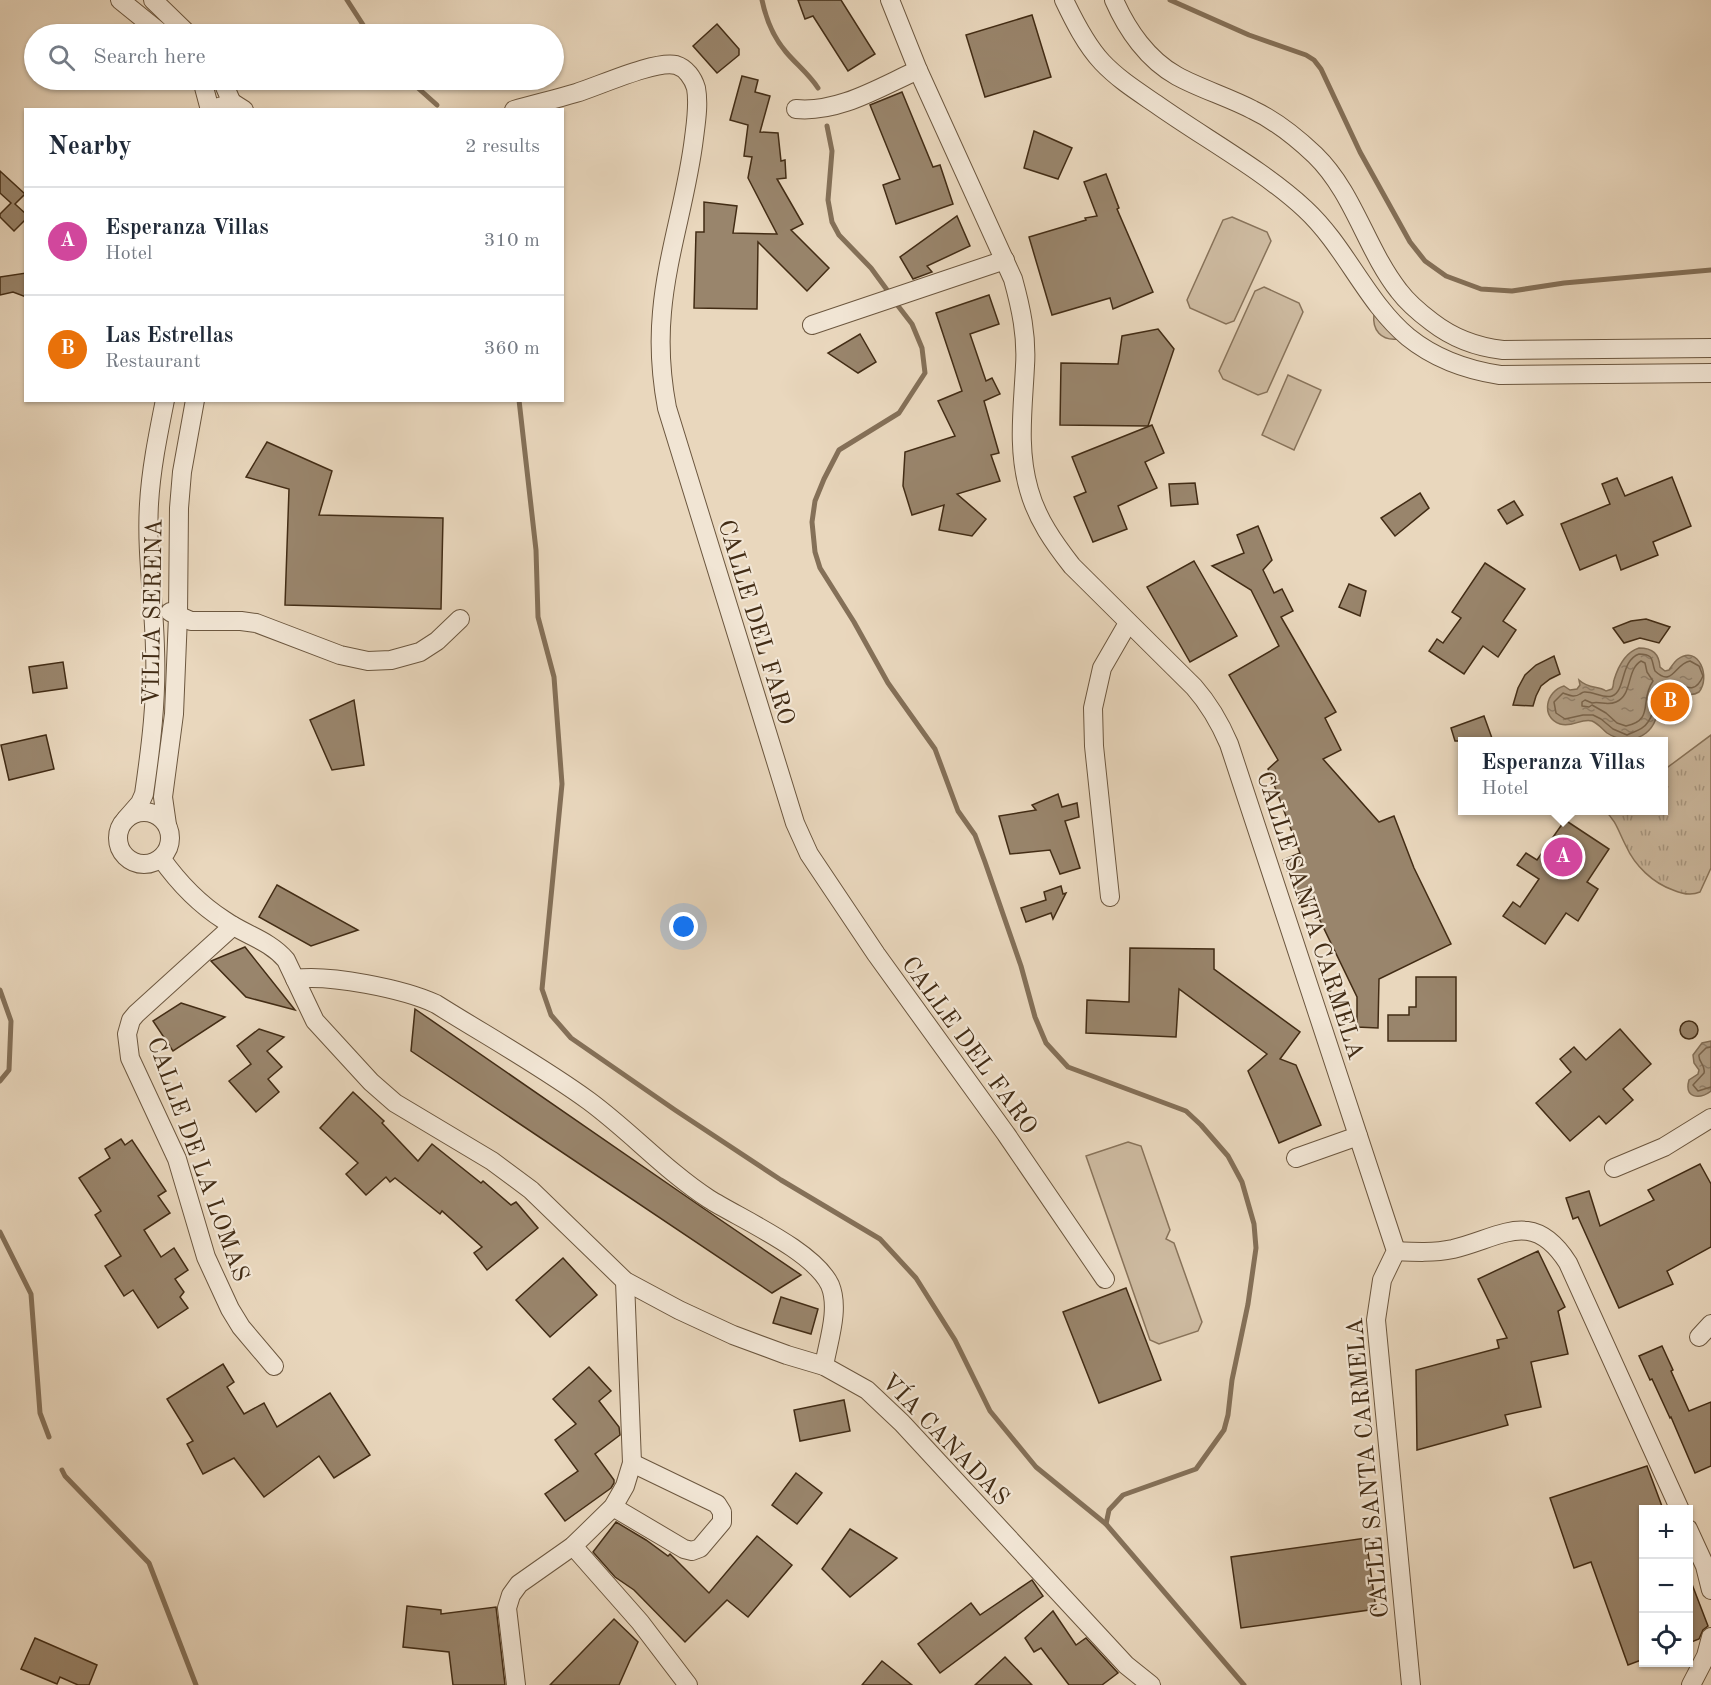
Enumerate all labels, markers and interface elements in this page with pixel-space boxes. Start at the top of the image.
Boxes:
search box [24,24,564,90]
icon: search [45,41,78,74]
text: Search here [93,46,206,68]
text: Nearby [48,134,132,160]
text: 2 results [465,137,540,157]
text: Esperanza Villas [105,217,269,239]
text: A [60,231,75,251]
text: 310 m [484,231,540,251]
text: Hotel [105,244,152,264]
text: Las Estrellas [105,325,233,347]
text: B [60,339,75,359]
text: 360 m [484,339,540,359]
text: Restaurant [105,352,201,372]
street label: CALLE DEL FARO [712,517,798,728]
street label: VILLA SERENA [140,519,168,705]
pin: B [1650,680,1690,724]
popup [1458,737,1668,815]
text: Esperanza Villas [1481,752,1645,774]
street label: CALLE SANTA CARMELA [1251,769,1367,1063]
text: Hotel [1481,779,1528,799]
pin: A [1544,834,1582,880]
your location [669,912,698,941]
street label: CALLE DEL FARO [896,953,1041,1139]
street label: CALLE DE LA LOMAS [142,1034,253,1285]
street label: CALLE SANTA CARMELA [1344,1317,1394,1619]
street label: VÍA CANADAS [876,1367,1016,1511]
map controls [1639,1505,1693,1667]
button: + [1639,1505,1693,1559]
button: − [1639,1559,1693,1613]
button: locate [1639,1613,1693,1667]

